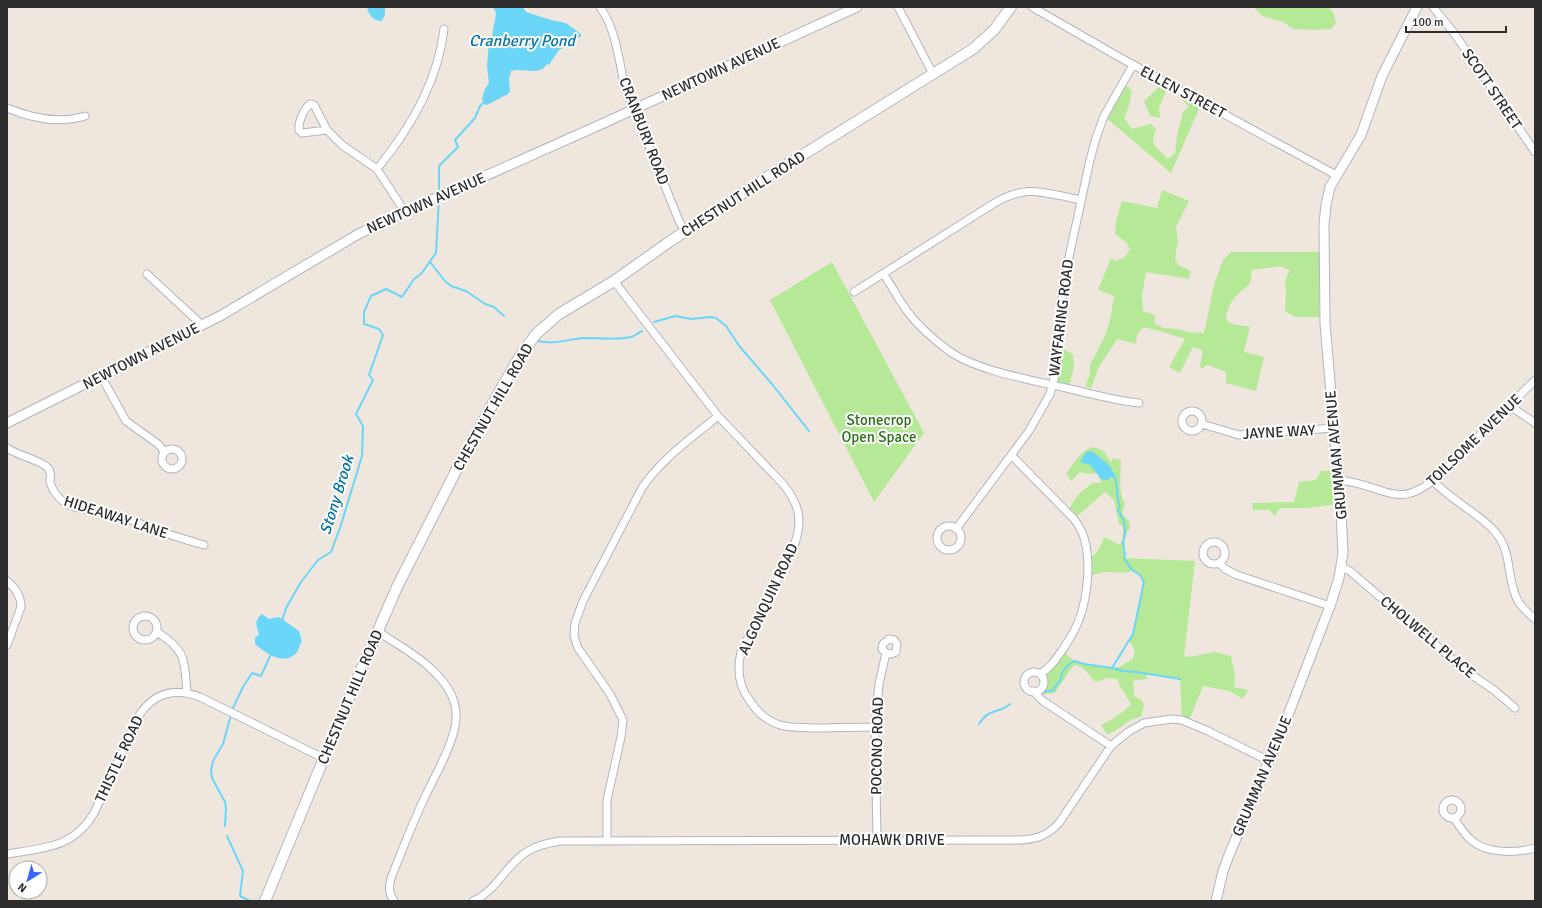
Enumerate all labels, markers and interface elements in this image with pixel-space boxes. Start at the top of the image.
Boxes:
scale bar [1406,8,1506,34]
text: 100 m [1412,15,1444,30]
water label: Cranberry Pond [469,31,578,51]
street label: NEWTOWN AVENUE [659,34,783,104]
street label: SCOTT STREET [1458,45,1526,133]
street label: ELLEN STREET [1137,62,1229,122]
street label: CRANBURY ROAD [615,75,673,187]
street label: CHESTNUT HILL ROAD [678,147,808,241]
street label: NEWTOWN AVENUE [364,169,488,237]
street label: WAYFARING ROAD [1045,258,1077,378]
street label: NEWTOWN AVENUE [80,319,202,393]
street label: CHESTNUT HILL ROAD [449,340,537,474]
street label: GRUMMAN AVENUE [1321,390,1351,520]
street label: TOILSOME AVENUE [1423,390,1525,490]
park label: Stonecrop Open Space [841,411,917,446]
street label: JAYNE WAY [1242,421,1316,443]
water label: Stony Brook [315,451,359,537]
street label: HIDEAWAY LANE [62,492,170,542]
street label: ALGONQUIN ROAD [734,540,802,658]
street label: CHOLWELL PLACE [1377,592,1479,682]
street label: CHESTNUT HILL ROAD [314,627,386,767]
street label: POCONO ROAD [867,697,887,795]
street label: THISTLE ROAD [91,713,147,805]
street label: GRUMMAN AVENUE [1228,713,1296,839]
street label: MOHAWK DRIVE [839,831,945,849]
north arrow [8,860,48,900]
text: N [15,880,29,895]

